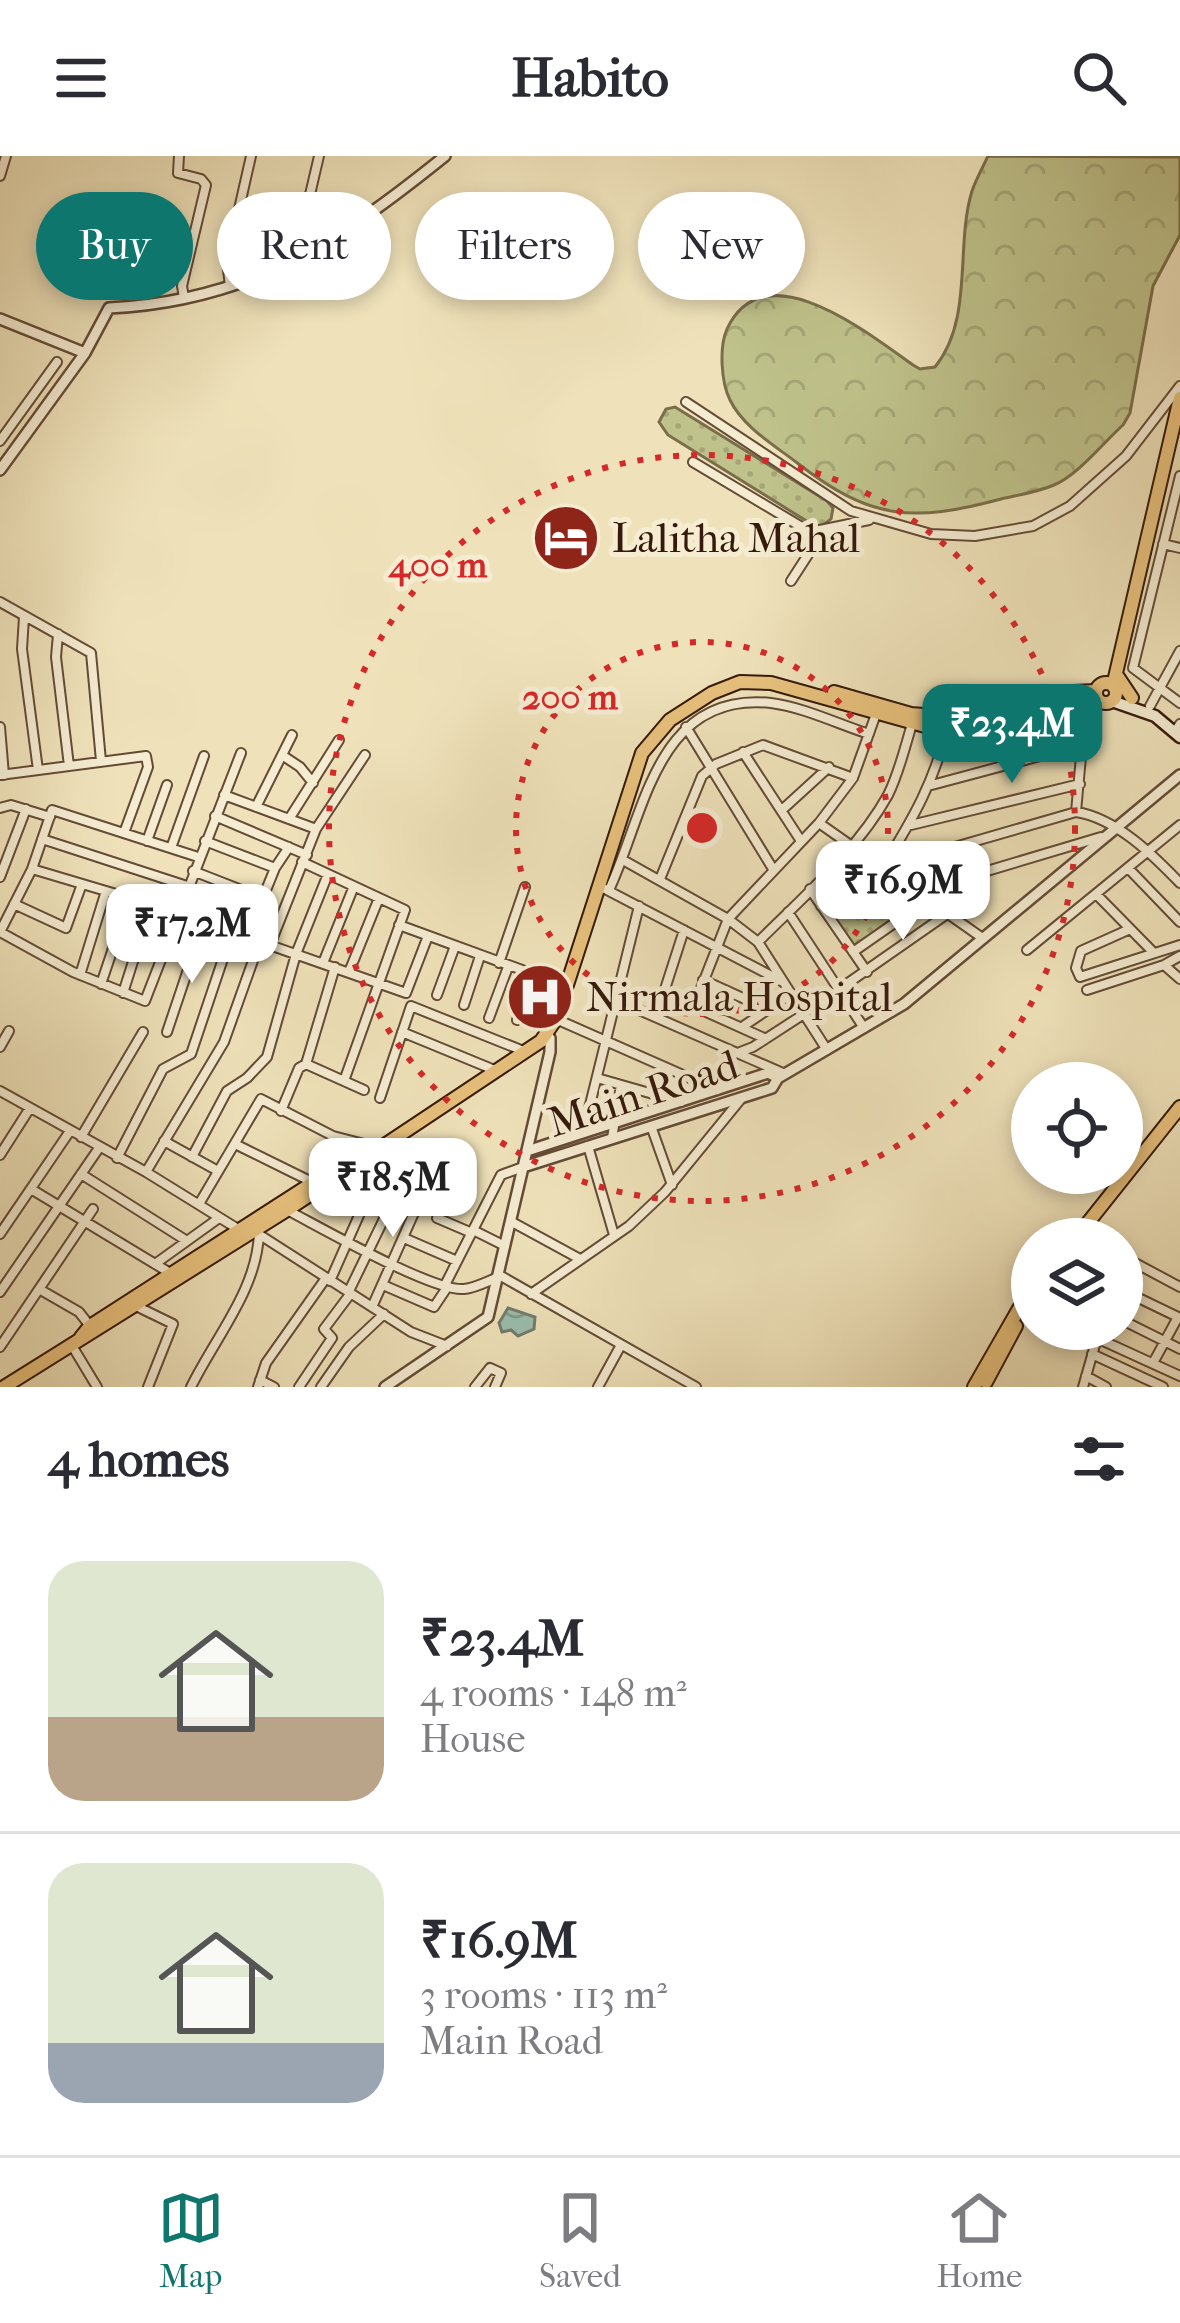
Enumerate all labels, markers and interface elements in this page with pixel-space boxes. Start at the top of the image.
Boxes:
icon: menu [48,45,114,111]
icon: search [1066,45,1132,111]
text: Habito [511,47,669,110]
chip: Buy [36,192,193,300]
chip: Rent [217,192,391,300]
chip: Filters [415,192,614,300]
chip: New [638,192,805,300]
hotel icon: Lalitha Mahal [531,503,601,573]
place label: Lalitha Mahal [612,514,860,563]
text: 400 m [388,544,488,587]
text: 200 m [522,676,619,718]
pin: ₹23.4M [914,684,1110,786]
text: ₹23.4M [949,700,1075,746]
centre of rings [681,807,723,849]
pin: ₹16.9M [805,841,1001,943]
text: ₹16.9M [843,857,963,903]
pin: ₹17.2M [94,884,290,986]
text: ₹17.2M [133,900,251,946]
hospital icon: Nirmala Hospital [505,962,575,1032]
place label: Nirmala Hospital [586,973,892,1022]
street label: Main Road [542,1040,745,1148]
map controls [1011,1062,1143,1350]
button: locate [1011,1062,1143,1194]
pin: ₹18.5M [295,1138,491,1240]
text: ₹18.5M [336,1154,450,1200]
button: layers [1011,1218,1143,1350]
icon: filters [1066,1426,1132,1492]
text: 4 homes [48,1429,229,1489]
text: ₹23.4M [420,1608,584,1668]
icon: home [144,1609,288,1753]
text: 4 rooms · 148 m² [420,1670,687,1716]
text: House [420,1716,526,1762]
text: ₹16.9M [420,1910,577,1970]
icon: home [144,1911,288,2055]
text: 3 rooms · 113 m² [420,1972,667,2018]
text: Main Road [420,2018,603,2064]
tab: Map [158,2185,224,2296]
tab: Saved [539,2185,621,2296]
tab: Home [936,2185,1022,2296]

